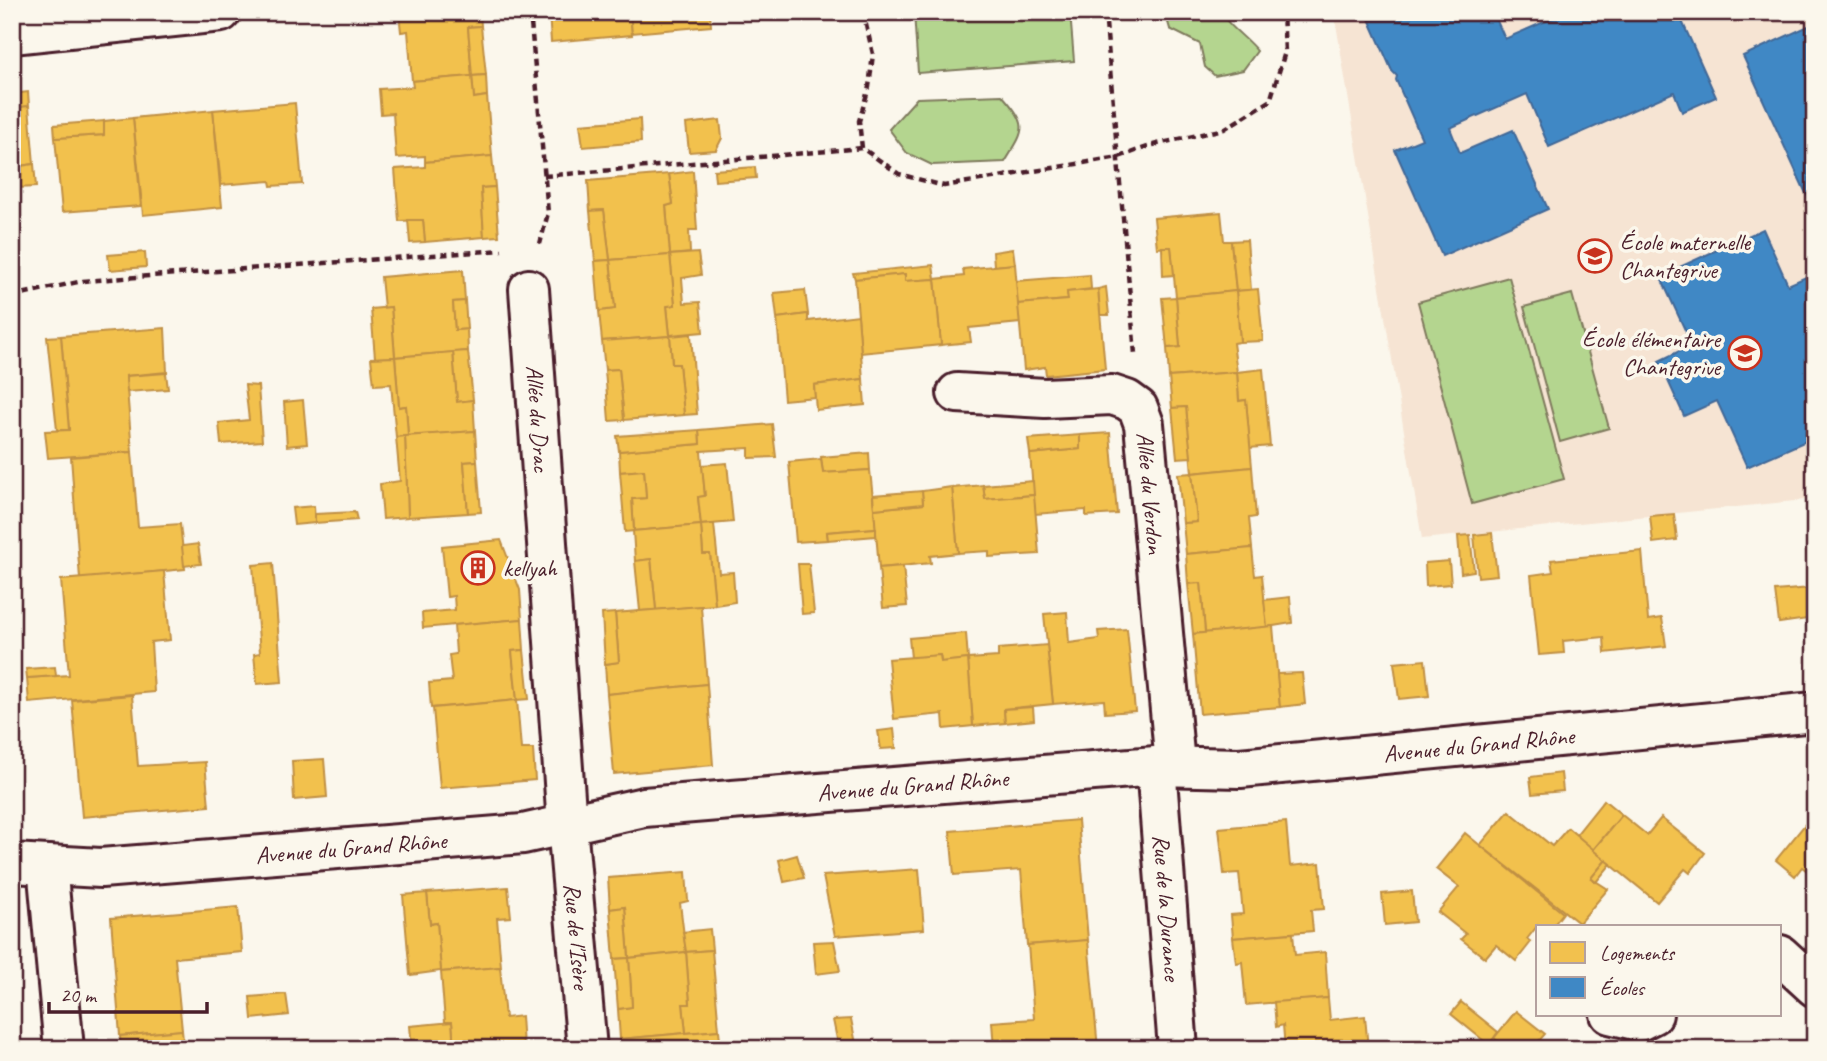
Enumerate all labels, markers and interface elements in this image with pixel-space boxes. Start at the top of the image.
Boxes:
place label: École maternelle Chantegrive [1620,227,1752,285]
school or university icon: École maternelle Chantegrive [1576,237,1614,275]
place label: École élémentaire Chantegrive [1582,324,1722,382]
school or university icon: École élémentaire Chantegrive [1726,334,1764,372]
street label: Allée du Drac [519,364,557,474]
street label: Allée du Verdon [1130,431,1171,556]
building icon: kellyah [459,549,497,587]
place label: kellyah [503,553,558,583]
street label: Avenue du Grand Rhône [1382,720,1578,769]
street label: Avenue du Grand Rhône [816,763,1011,808]
street label: Avenue du Grand Rhône [254,825,450,870]
street label: Rue de la Durance [1146,833,1188,984]
street label: Rue de l'Isère [557,882,597,993]
legend [1536,925,1782,1016]
text: Logements [1600,940,1676,966]
scale bar [49,970,206,1014]
text: Écoles [1600,975,1646,1001]
text: 20 m [60,982,98,1008]

